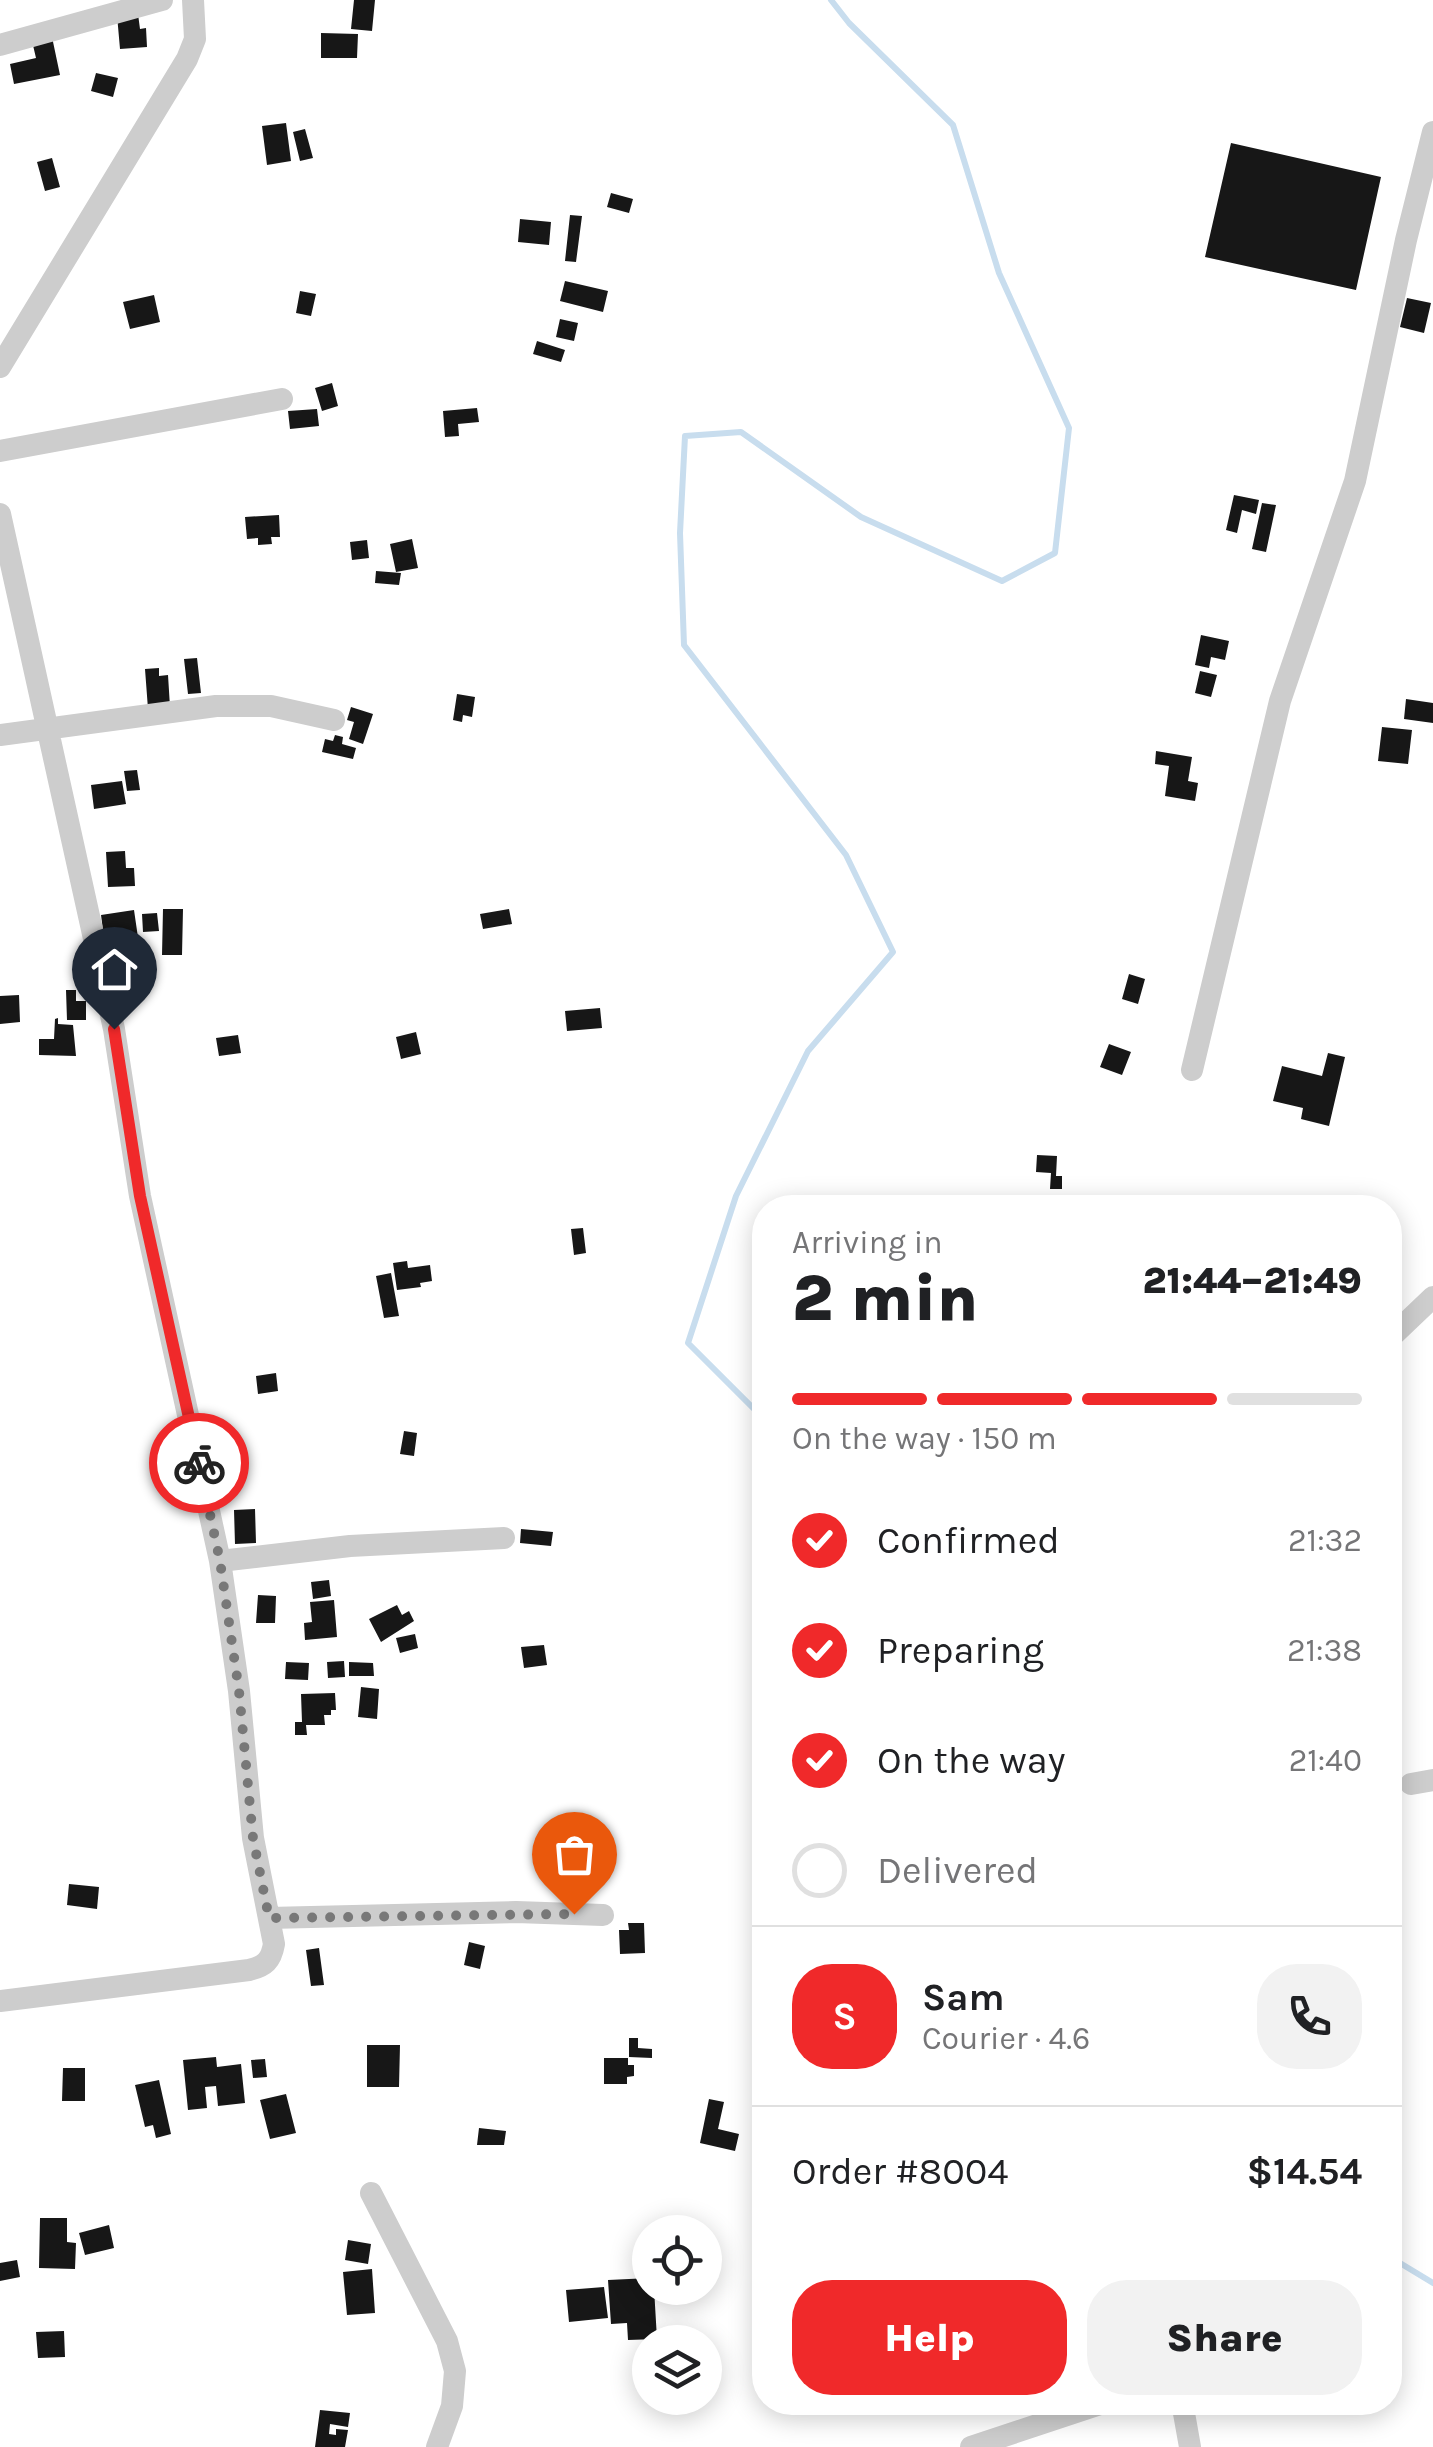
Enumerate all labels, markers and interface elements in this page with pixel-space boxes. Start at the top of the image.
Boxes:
pin [72,927,157,1030]
icon: home [87,942,142,997]
text: Arriving in [792,1224,943,1261]
text: 21:44–21:49 [1143,1258,1362,1303]
text: 2 min [792,1260,978,1336]
courier [149,1413,249,1513]
text: On the way · 150 m [792,1420,1057,1457]
icon: bike [172,1436,227,1491]
icon: check [792,1513,847,1568]
text: Confirmed [877,1518,1060,1563]
text: 21:32 [1288,1522,1362,1559]
icon: check [792,1623,847,1678]
text: Preparing [877,1628,1044,1673]
text: 21:38 [1287,1632,1362,1669]
icon: check [792,1733,847,1788]
text: On the way [877,1738,1065,1783]
text: 21:40 [1289,1742,1362,1779]
pin [532,1812,617,1915]
icon: bag [547,1827,602,1882]
text: Delivered [877,1848,1038,1893]
button: phone [1257,1964,1362,2069]
text: Sam [922,1975,1005,2020]
text: S [832,1994,857,2039]
text: Courier · 4.6 [922,2020,1090,2057]
text: Order #8004 [792,2149,1009,2194]
text: $14.54 [1247,2149,1362,2194]
map controls [632,2215,722,2415]
button: locate [632,2215,722,2305]
button: Help [792,2280,1067,2395]
button: Share [1087,2280,1362,2395]
button: layers [632,2325,722,2415]

